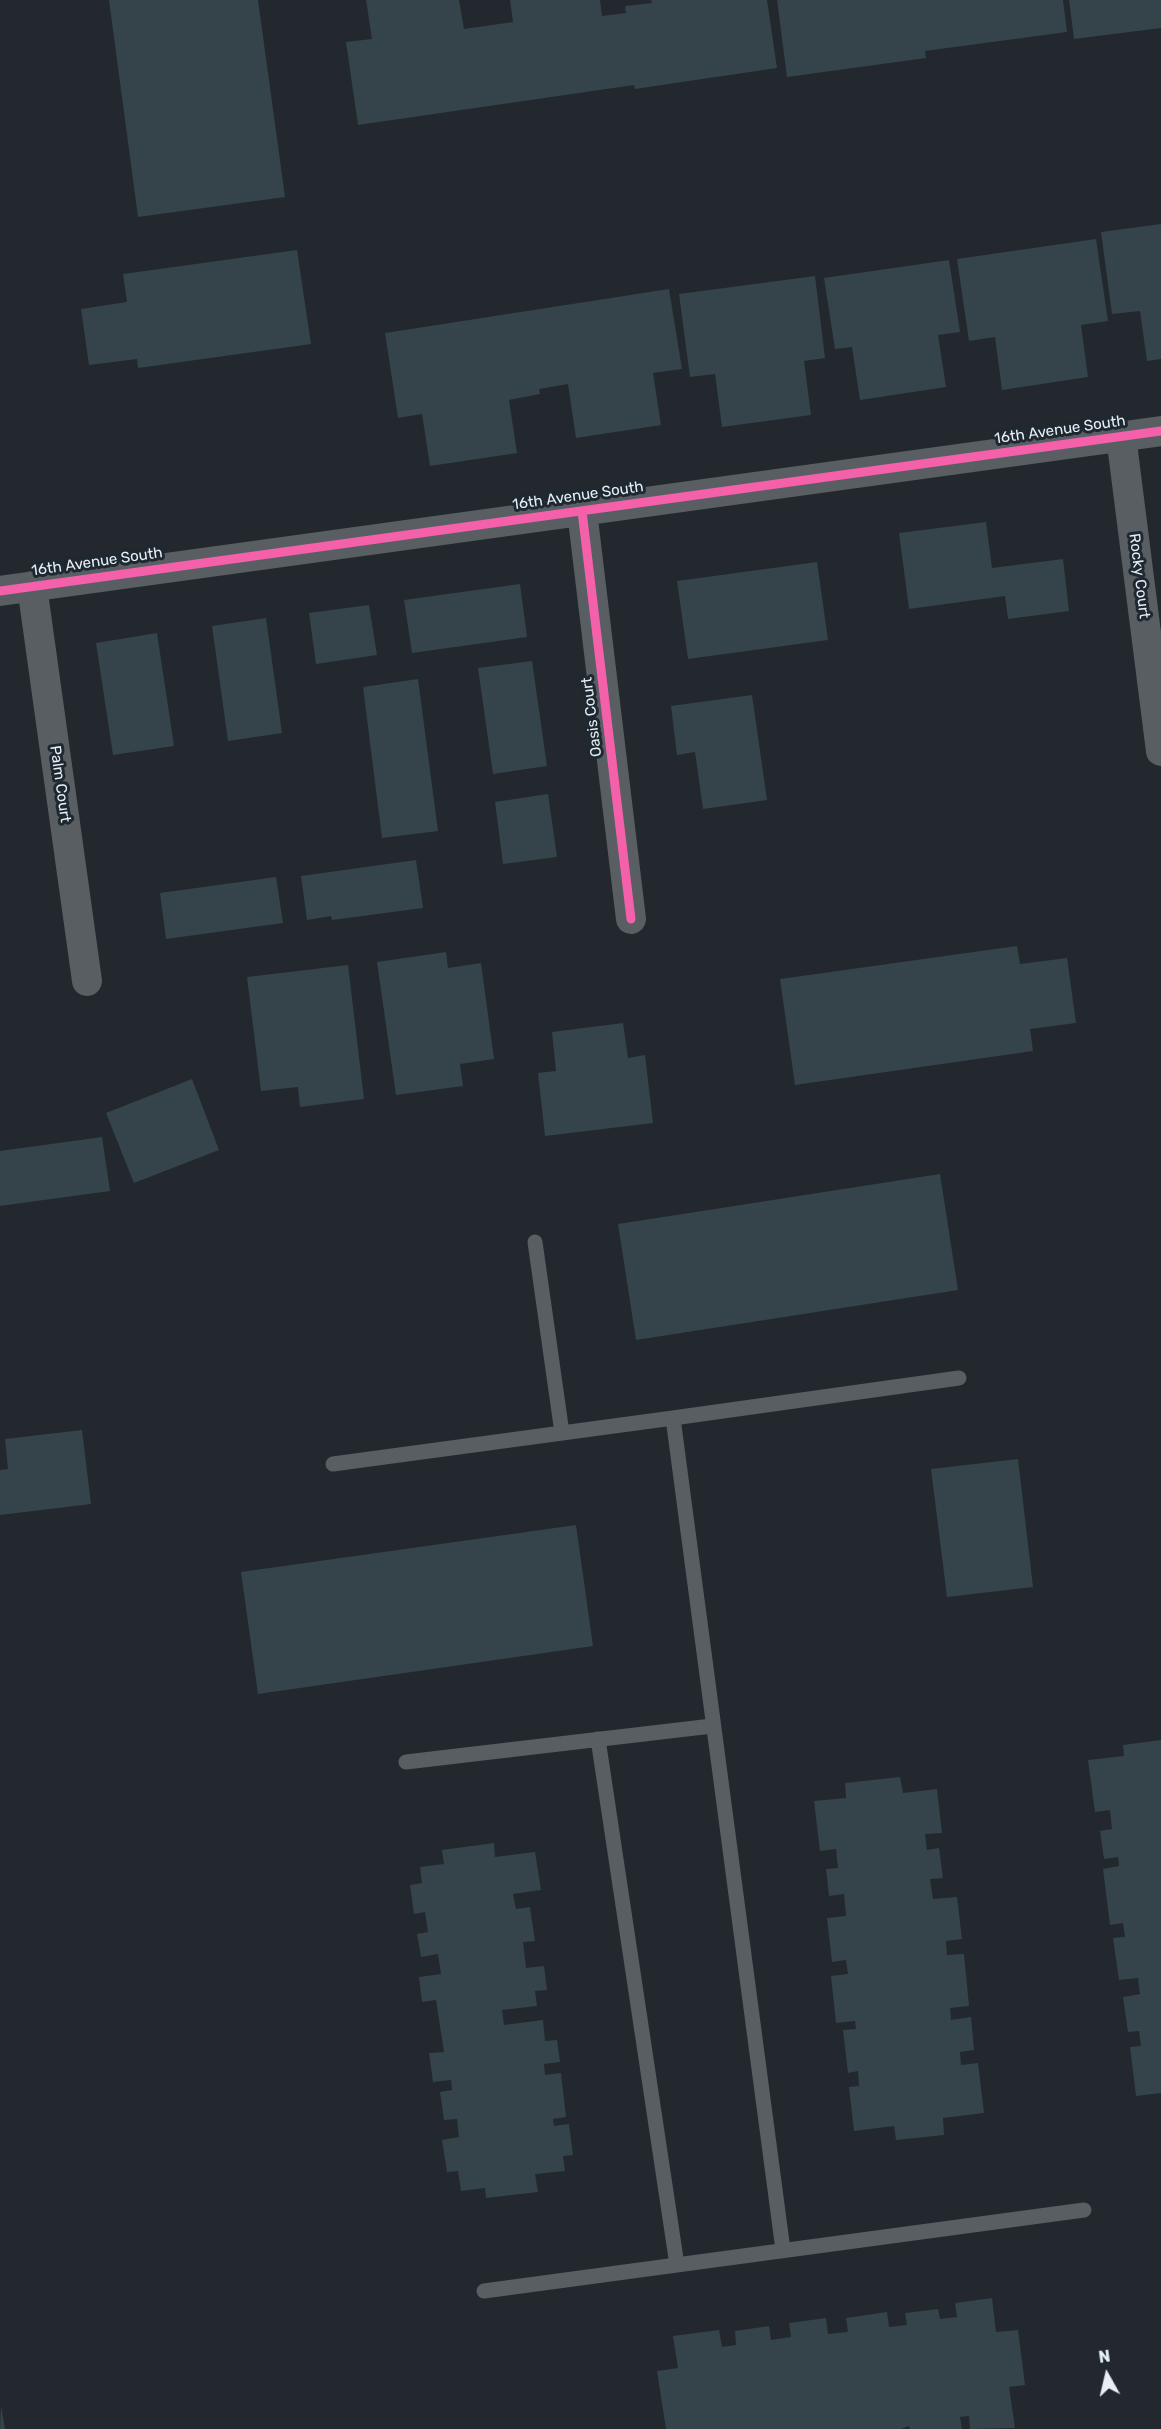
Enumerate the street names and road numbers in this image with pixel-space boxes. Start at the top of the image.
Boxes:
street label: 16th Avenue South [993,412,1127,448]
street label: 16th Avenue South [511,478,645,514]
street label: Rocky Court [1125,532,1153,620]
street label: 16th Avenue South [30,544,164,580]
street label: Oasis Court [578,676,606,758]
street label: Palm Court [46,744,74,824]

